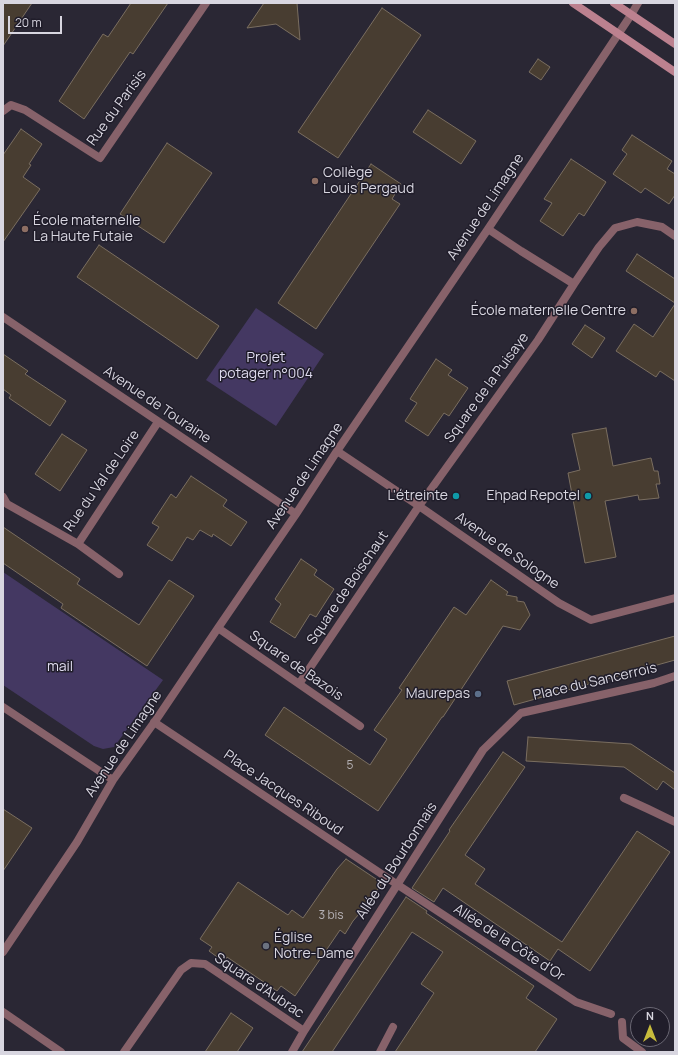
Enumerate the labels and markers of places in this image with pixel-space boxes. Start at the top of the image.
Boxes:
place label: Collège Louis Pergaud [323,165,414,198]
marker: Collège Louis Pergaud [310,176,320,186]
place label: École maternelle La Haute Futaie [33,213,140,246]
marker: École maternelle La Haute Futaie [20,224,30,234]
place label: École maternelle Centre [471,303,626,319]
marker: École maternelle Centre [629,306,639,316]
place label: L'étreinte [388,488,448,504]
place label: Ehpad Repotel [486,488,580,504]
marker: L'étreinte [451,491,461,501]
marker: Ehpad Repotel [583,491,593,501]
place label: Maurepas [406,686,470,702]
marker: Maurepas [473,689,483,699]
place label: Église Notre-Dame [274,930,354,962]
marker: Église Notre-Dame [261,941,271,951]

